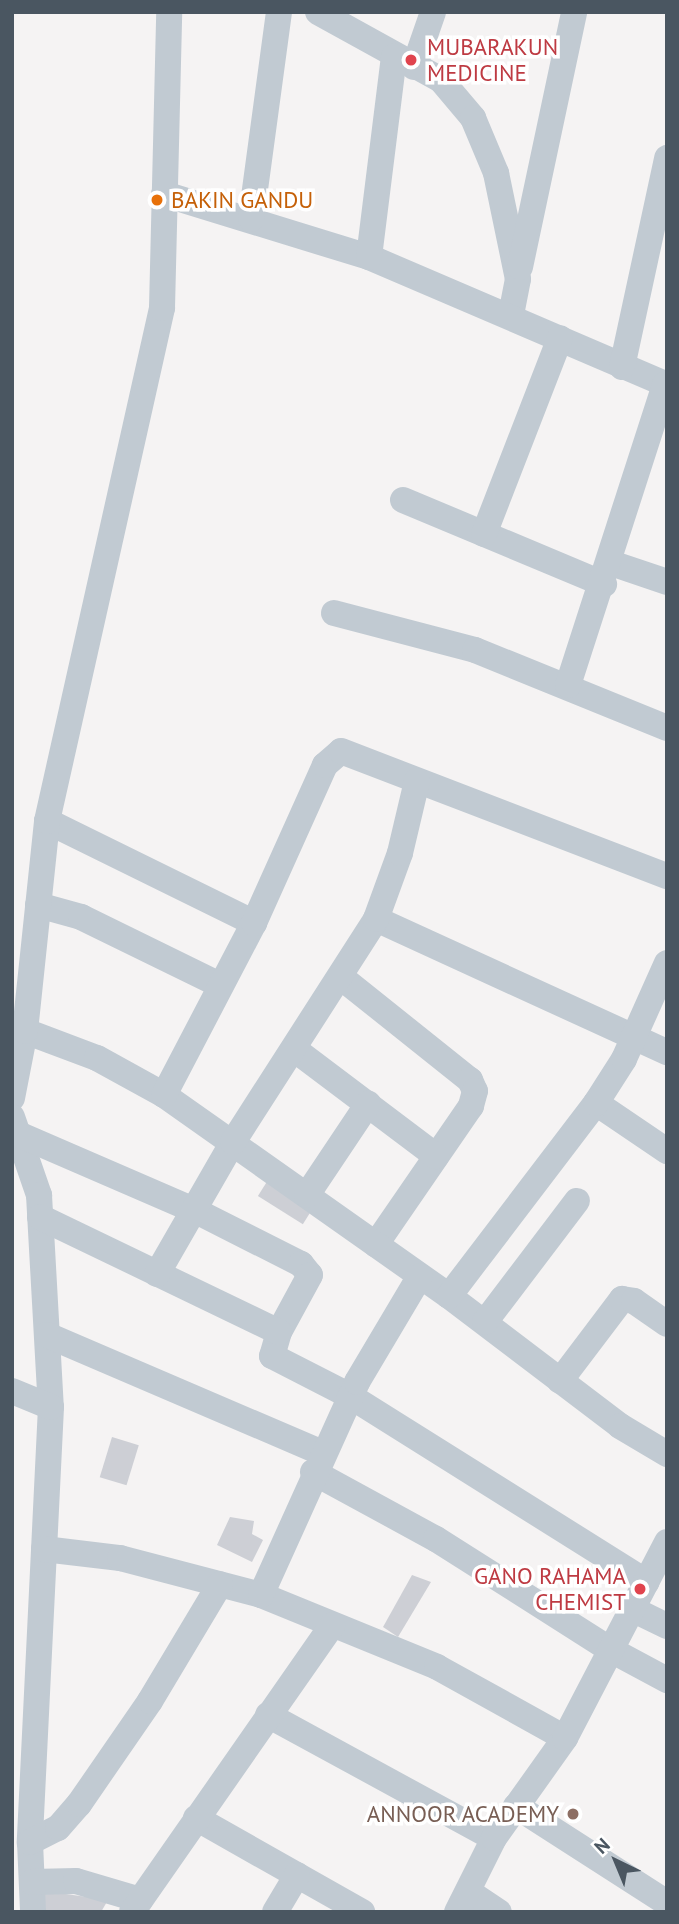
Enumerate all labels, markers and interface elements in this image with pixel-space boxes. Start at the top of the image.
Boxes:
place label: MUBARAKUN MEDICINE [427,33,558,87]
marker: MUBARAKUN MEDICINE [401,50,421,70]
place label: BAKIN GANDU [171,186,313,214]
marker: BAKIN GANDU [149,192,165,208]
place label: GANO RAHAMA CHEMIST [474,1562,626,1616]
marker: GANO RAHAMA CHEMIST [632,1581,648,1597]
place label: ANNOOR ACADEMY [366,1800,559,1828]
marker: ANNOOR ACADEMY [565,1806,581,1822]
north arrow [581,1826,651,1896]
text: N [589,1833,614,1859]

